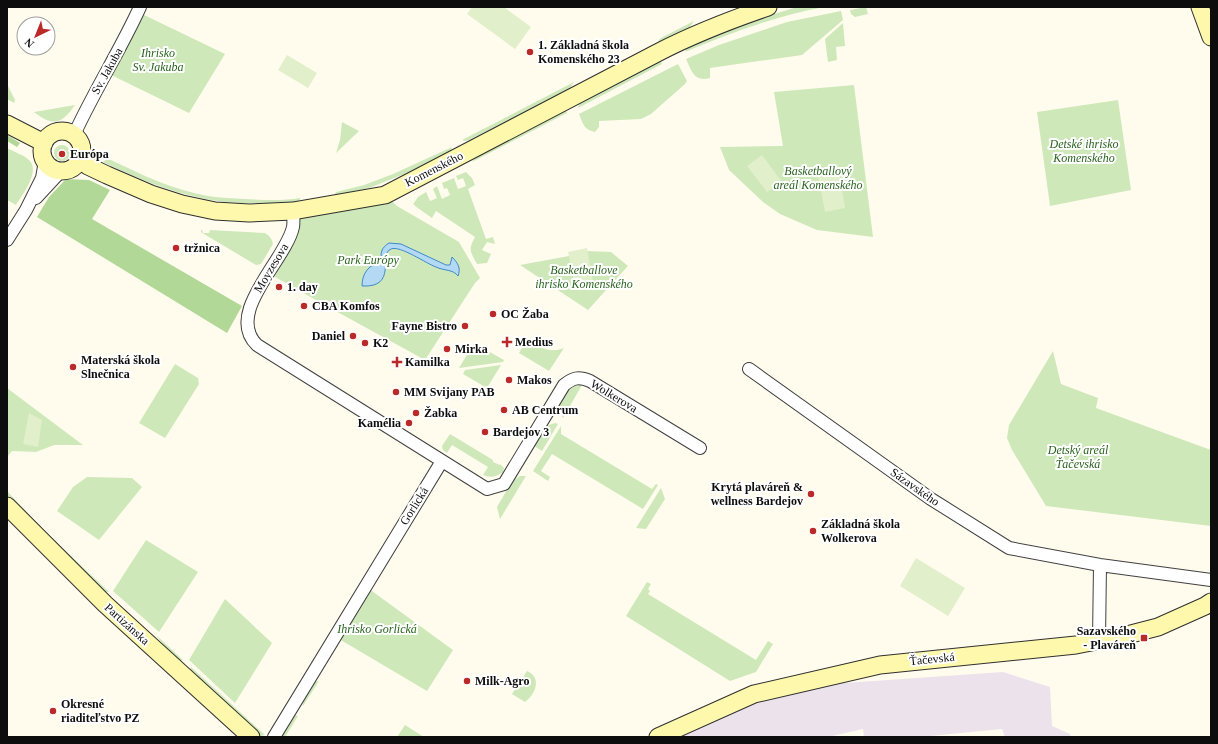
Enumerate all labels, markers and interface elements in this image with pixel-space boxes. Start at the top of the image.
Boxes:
north arrow [16,16,56,56]
text: N [22,36,36,50]
place label: 1. Základná škola Komenského 23 [538,38,629,66]
street label: Sv. Jakuba [88,45,126,97]
park label: Ihrisko Sv. Jakuba [132,46,184,74]
marker: 1. Základná škola Komenského 23 [525,47,535,57]
park label: Detské ihrisko Komenského [1049,137,1118,165]
place label: Európa [70,147,109,161]
street label: Komenského [403,148,465,190]
marker: Európa [57,149,67,159]
park label: Basketballový areál Komenského [773,164,863,192]
street label: Moyzesova [251,240,292,295]
place label: tržnica [184,241,220,255]
marker: tržnica [171,243,181,253]
park label: Park Európy [336,253,399,267]
park label: Basketballove ihrisko Komenského [535,263,633,291]
place label: 1. day [287,280,318,294]
marker: 1. day [274,282,284,292]
place label: CBA Komfos [312,299,380,313]
marker: CBA Komfos [299,301,309,311]
place label: OC Žaba [501,307,549,321]
marker: OC Žaba [488,309,498,319]
place label: Fayne Bistro [392,319,457,333]
marker: Fayne Bistro [460,321,470,331]
place label: Daniel [312,329,346,343]
marker: Daniel [348,331,358,341]
place label: Medius [515,335,553,349]
place label: K2 [373,336,388,350]
marker: Medius [502,337,512,347]
marker: K2 [360,338,370,348]
place label: Mirka [455,342,488,356]
marker: Mirka [442,344,452,354]
place label: Materská škola Slnečnica [81,353,160,381]
place label: Kamilka [405,355,450,369]
marker: Kamilka [392,357,402,367]
marker: Materská škola Slnečnica [68,362,78,372]
place label: Makos [517,373,552,387]
marker: Makos [504,375,514,385]
street label: Wolkerova [588,377,641,416]
place label: MM Svijany PAB [404,385,494,399]
marker: MM Svijany PAB [391,387,401,397]
place label: AB Centrum [512,403,578,417]
marker: AB Centrum [499,405,509,415]
place label: Žabka [424,406,457,420]
marker: Žabka [411,408,421,418]
place label: Kamélia [358,416,401,430]
marker: Kamélia [404,418,414,428]
place label: Bardejov 3 [493,425,549,439]
marker: Bardejov 3 [480,427,490,437]
park label: Detský areál Ťačevská [1047,443,1109,471]
street label: Sázavského [888,465,942,509]
place label: Krytá plaváreň & wellness Bardejov [711,480,803,508]
street label: Gorlická [397,484,431,528]
marker: Krytá plaváreň & wellness Bardejov [806,489,816,499]
place label: Základná škola Wolkerova [821,517,900,545]
marker: Základná škola Wolkerova [808,526,818,536]
street label: Partizánska [102,600,153,648]
park label: Ihrisko Gorlická [336,622,417,636]
place label: Sazavského - Plaváreň [1077,624,1136,652]
marker: Sazavského - Plaváreň [1139,633,1149,643]
street label: Ťačevská [909,650,956,668]
place label: Milk-Agro [475,674,529,688]
marker: Milk-Agro [462,676,472,686]
place label: Okresné riaditeľstvo PZ [61,697,140,725]
marker: Okresné riaditeľstvo PZ [48,706,58,716]

